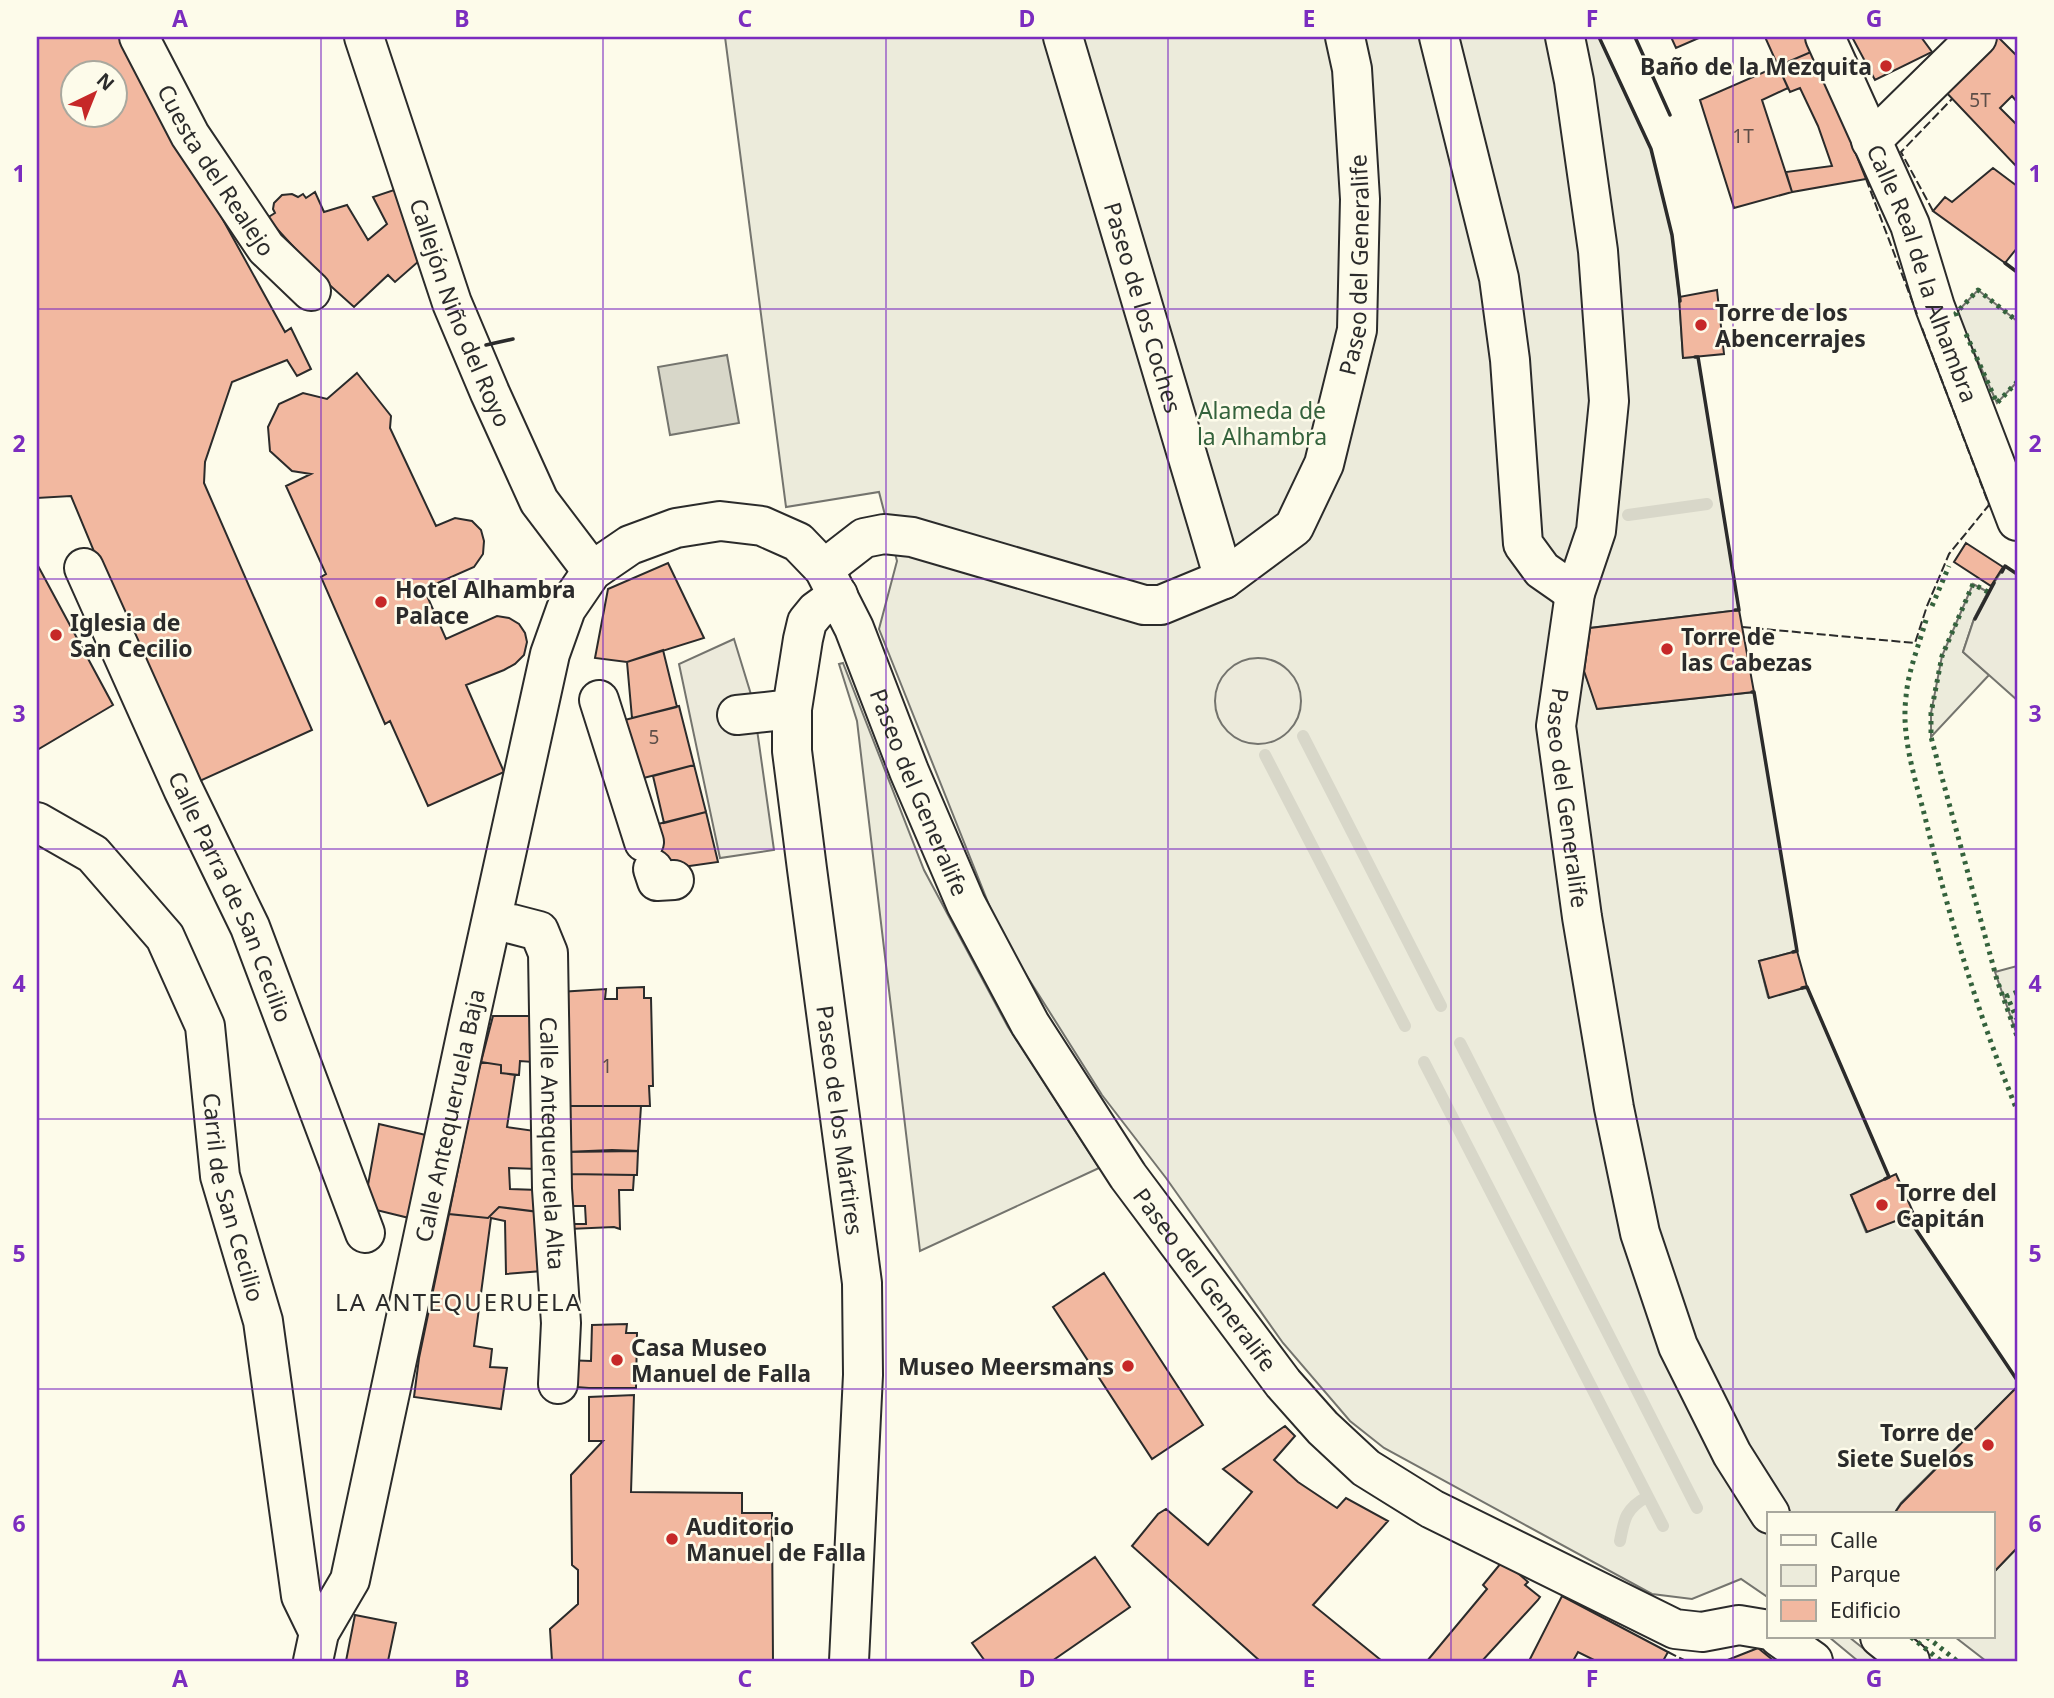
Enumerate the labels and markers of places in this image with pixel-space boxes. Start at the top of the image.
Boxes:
place label: Baño de la Mezquita [1640,50,1872,82]
marker: Baño de la Mezquita [1878,58,1894,74]
place label: Torre de los Abencerrajes [1715,296,1866,354]
marker: Torre de los Abencerrajes [1693,317,1709,333]
place label: Hotel Alhambra Palace [395,573,576,631]
marker: Hotel Alhambra Palace [373,594,389,610]
place label: Iglesia de San Cecilio [70,606,193,664]
place label: Torre de las Cabezas [1681,620,1812,678]
marker: Iglesia de San Cecilio [48,627,64,643]
marker: Torre de las Cabezas [1659,641,1675,657]
place label: Torre del Capitán [1896,1176,1997,1234]
marker: Torre del Capitán [1874,1197,1890,1213]
place label: Casa Museo Manuel de Falla [631,1331,811,1389]
place label: Museo Meersmans [898,1350,1114,1382]
marker: Casa Museo Manuel de Falla [609,1352,625,1368]
marker: Museo Meersmans [1120,1358,1136,1374]
place label: Torre de Siete Suelos [1837,1416,1974,1474]
marker: Torre de Siete Suelos [1980,1437,1996,1453]
place label: Auditorio Manuel de Falla [686,1510,866,1568]
marker: Auditorio Manuel de Falla [664,1531,680,1547]

